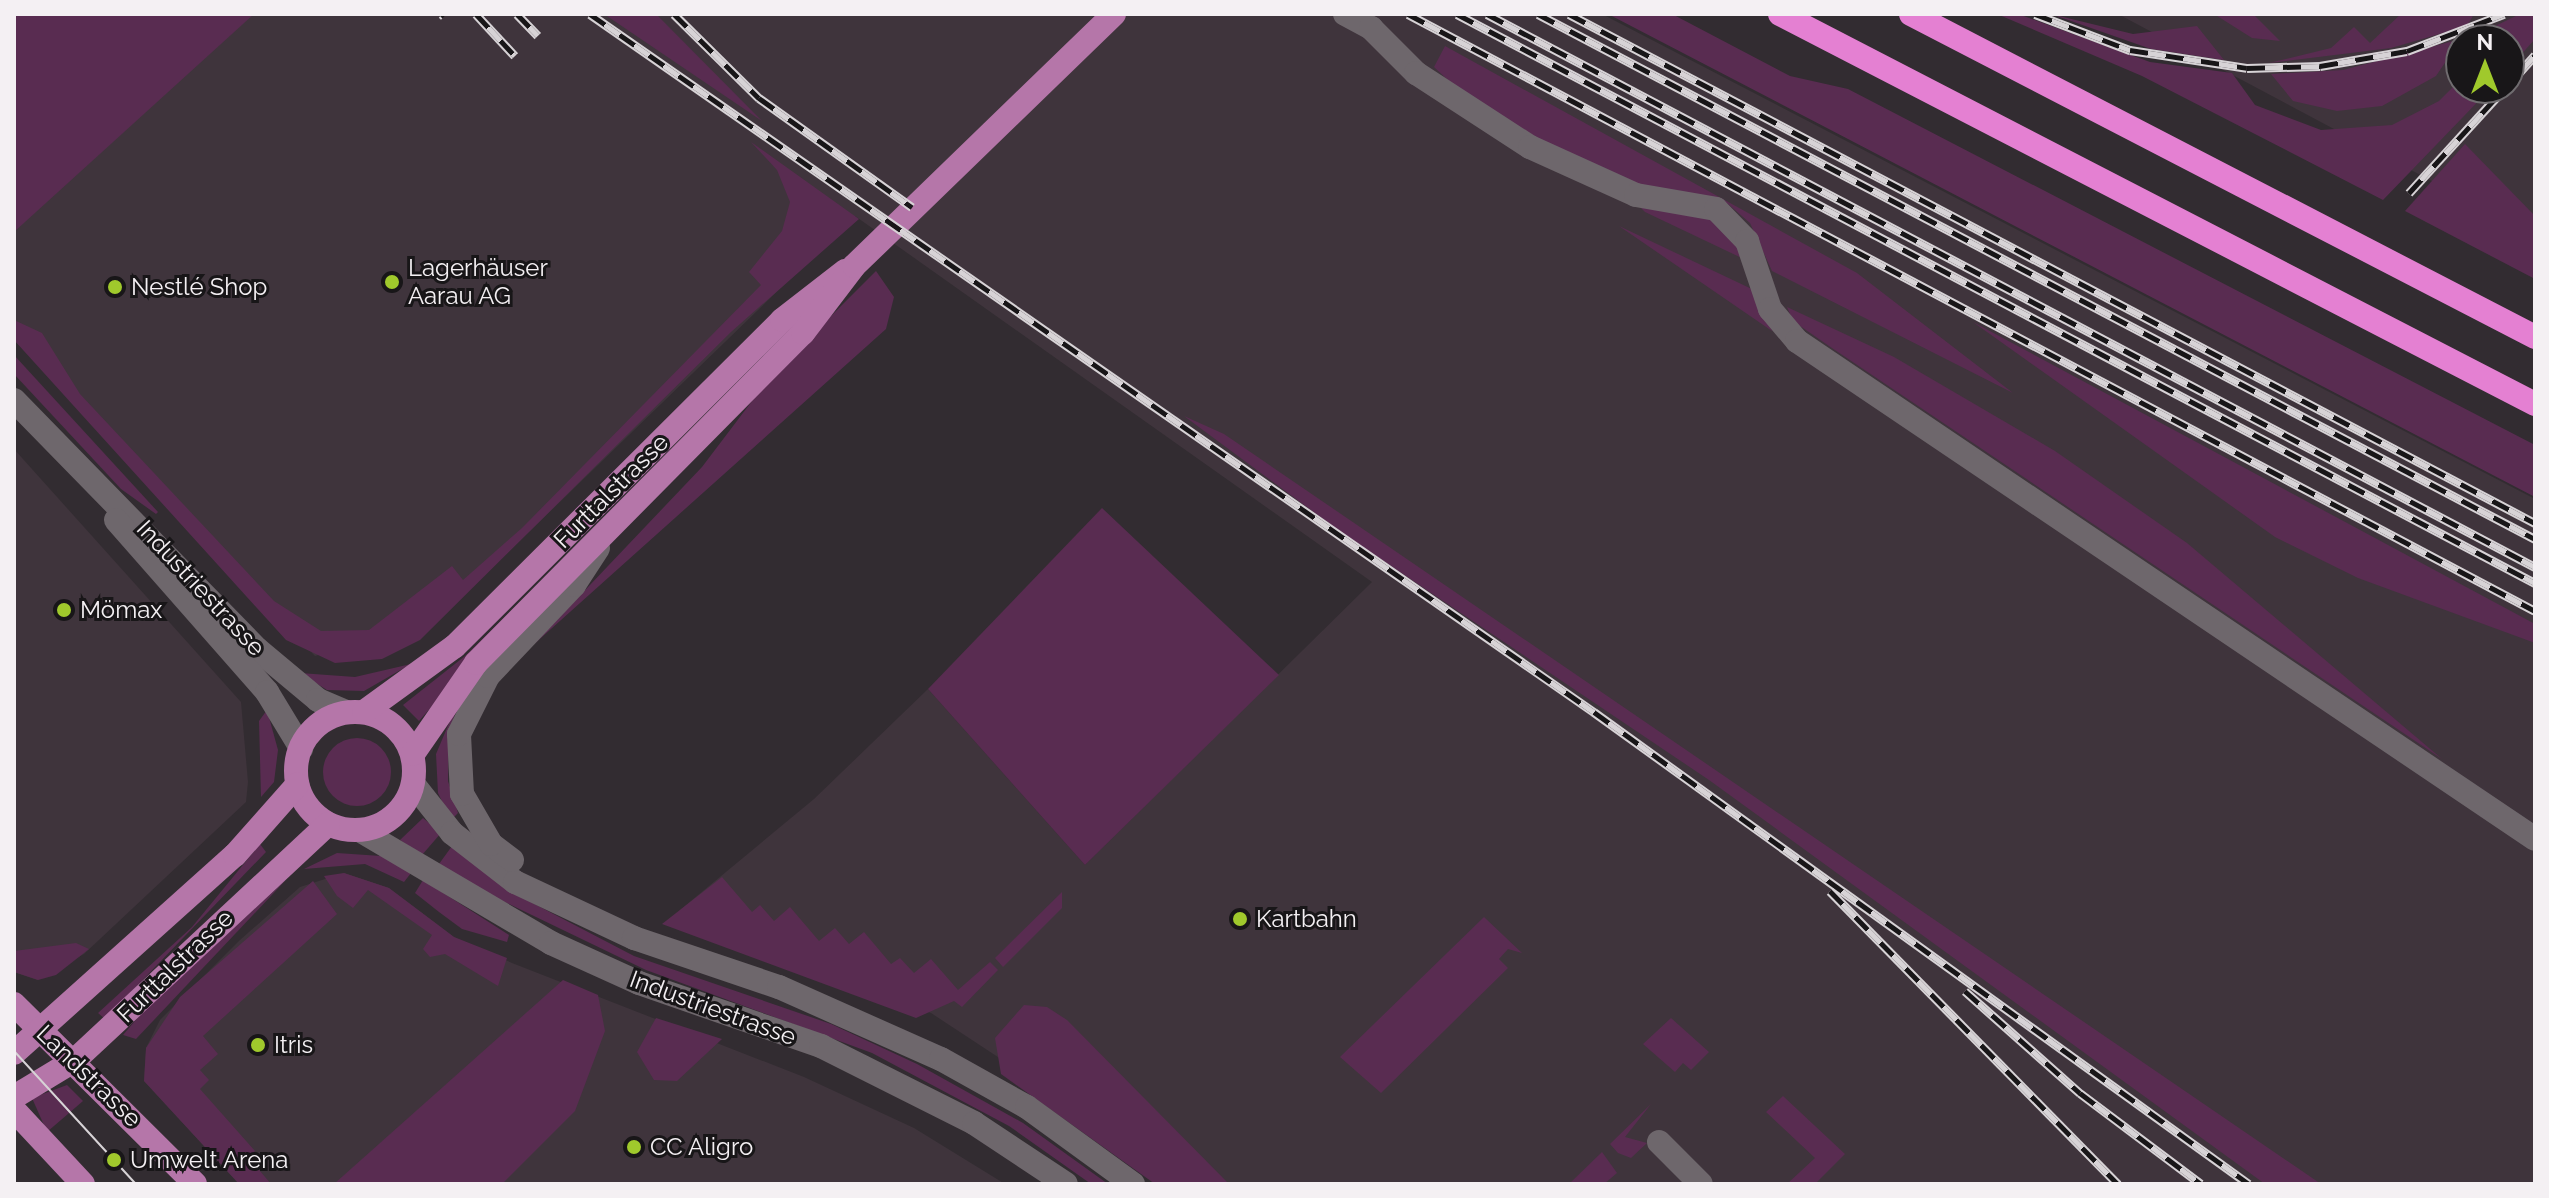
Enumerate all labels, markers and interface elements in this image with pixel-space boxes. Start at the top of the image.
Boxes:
north arrow [2445,24,2525,104]
text: N [2477,29,2493,55]
place label: Lagerhäuser Aarau AG [408,254,548,310]
place label: Nestlé Shop [131,273,267,301]
marker: Lagerhäuser Aarau AG [383,273,401,291]
marker: Nestlé Shop [106,278,124,296]
street label: Furttalstrasse [548,428,674,554]
street label: Industriestrasse [131,514,271,662]
place label: Mömax [80,596,162,624]
marker: Mömax [55,601,73,619]
street label: Furttalstrasse [111,904,239,1028]
place label: Kartbahn [1256,905,1357,933]
marker: Kartbahn [1231,910,1249,928]
street label: Industriestrasse [626,965,800,1051]
street label: Landstrasse [31,1019,147,1133]
place label: Itris [274,1031,313,1059]
marker: Itris [249,1036,267,1054]
place label: CC Aligro [650,1133,754,1161]
marker: CC Aligro [625,1138,643,1156]
place label: Umwelt Arena [130,1146,289,1174]
marker: Umwelt Arena [105,1151,123,1169]

